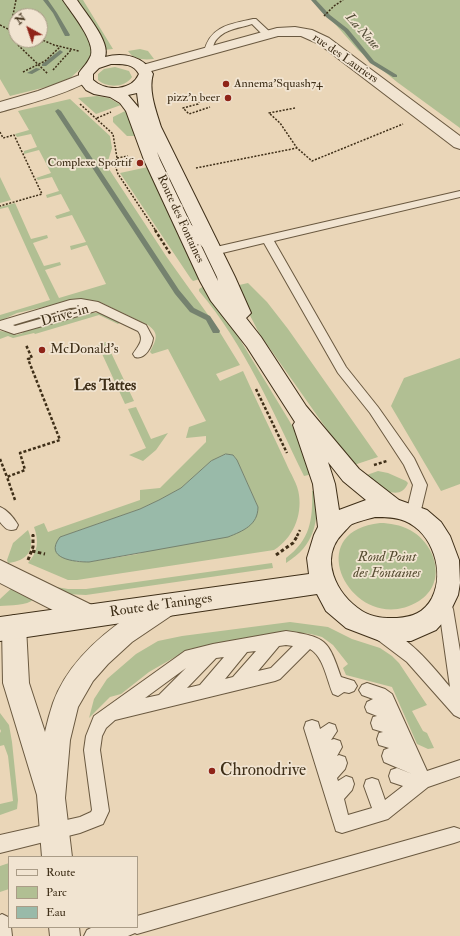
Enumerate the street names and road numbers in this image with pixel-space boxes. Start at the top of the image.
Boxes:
street label: rue des Lauriers [309,31,381,87]
street label: Route des Fontaines [153,173,207,265]
street label: Drive-in [39,301,91,331]
street label: Route de Taninges [109,591,213,621]

